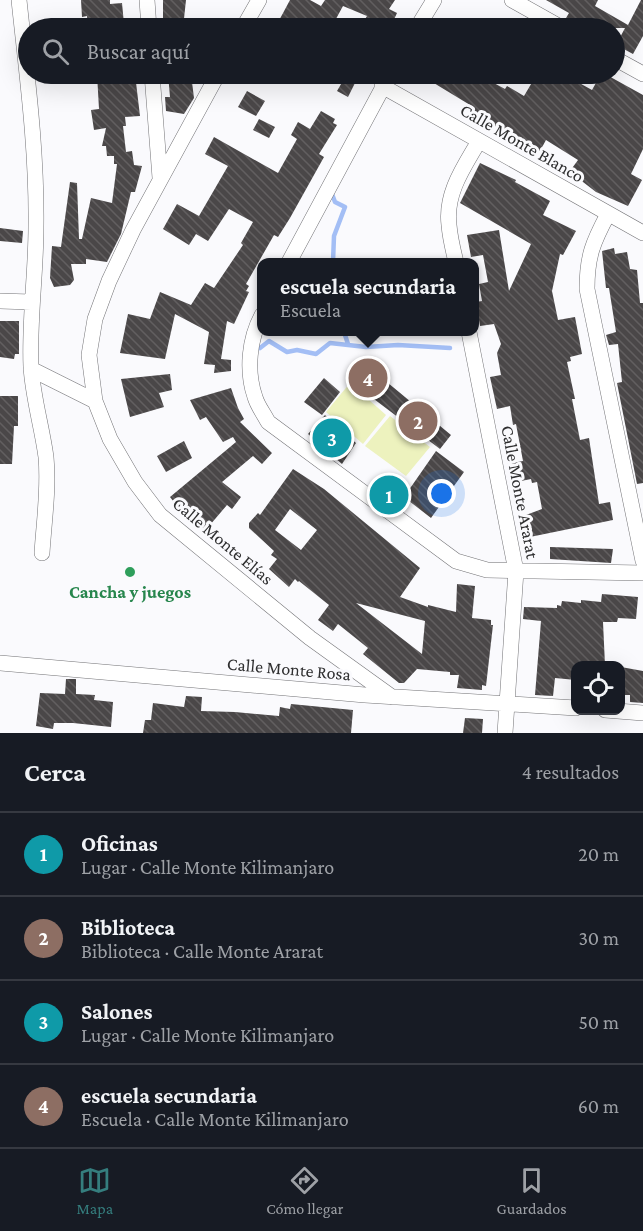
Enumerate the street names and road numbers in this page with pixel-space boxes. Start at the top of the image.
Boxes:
street label: Calle Monte Blanco [457,100,587,186]
street label: Calle Monte Ararat [497,424,543,561]
street label: Calle Monte Elías [169,493,277,589]
street label: Calle Monte Rosa [226,654,352,684]

